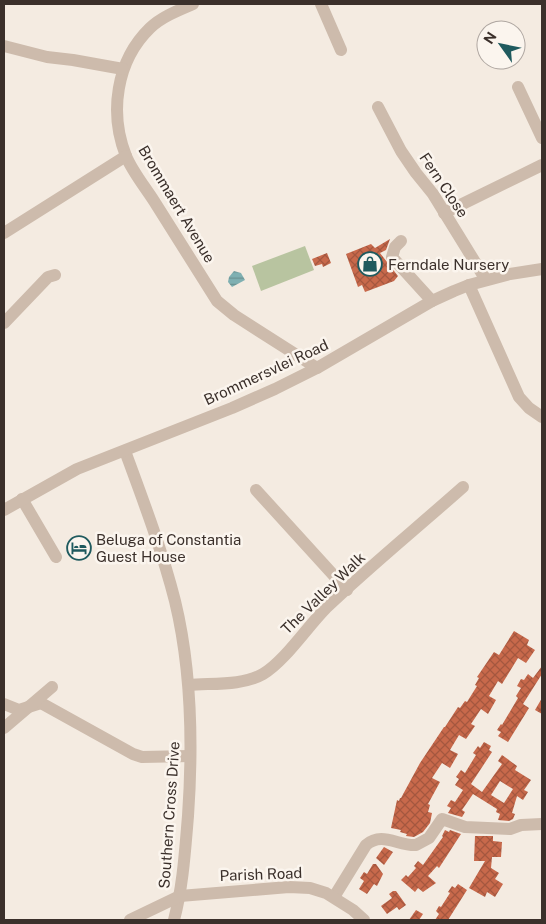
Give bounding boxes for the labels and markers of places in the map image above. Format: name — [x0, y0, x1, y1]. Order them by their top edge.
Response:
shop icon: Ferndale Nursery — [357, 251, 383, 277]
place label: Ferndale Nursery — [388, 256, 509, 273]
place label: Beluga of Constantia Guest House — [96, 531, 241, 565]
hotel icon: Beluga of Constantia Guest House — [66, 535, 92, 561]

